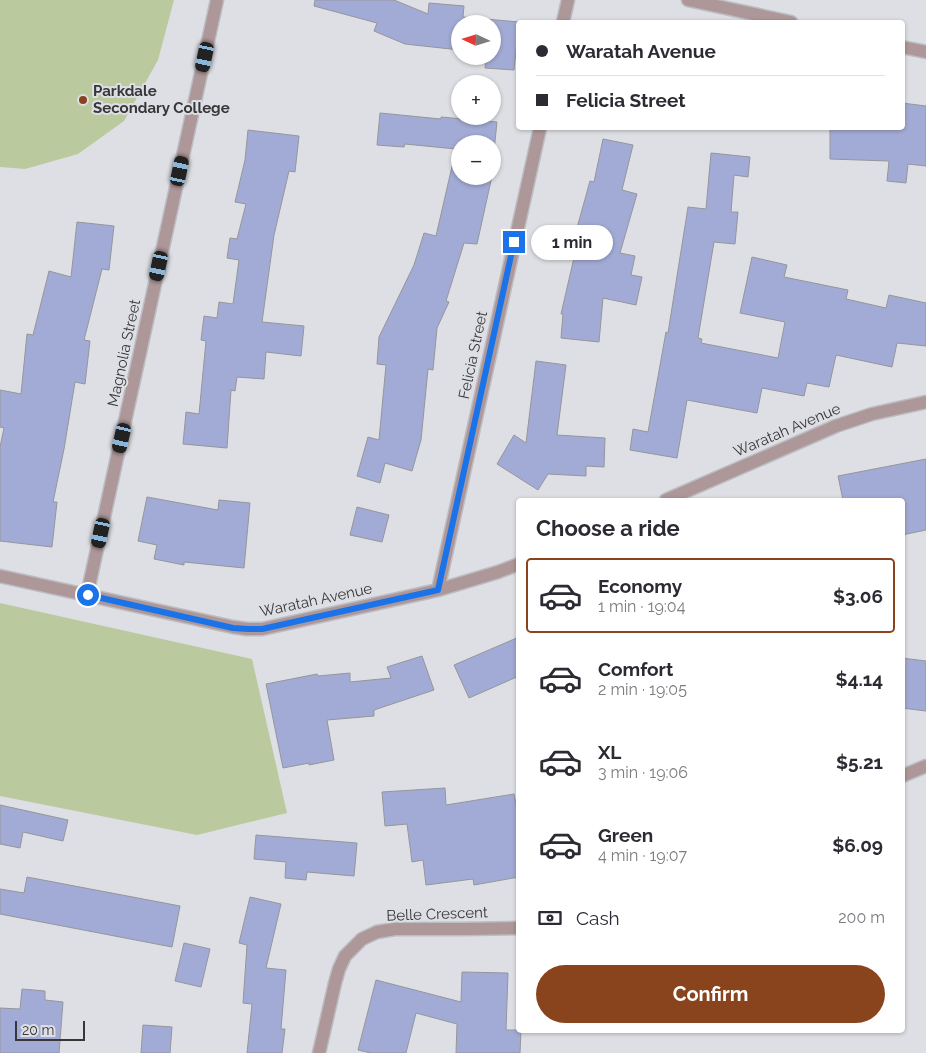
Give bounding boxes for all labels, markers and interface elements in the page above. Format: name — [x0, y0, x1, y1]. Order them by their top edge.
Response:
north arrow — [451, 15, 501, 65]
map controls — [451, 15, 501, 185]
text: Waratah Avenue — [566, 40, 716, 62]
car — [194, 41, 215, 73]
button: + — [451, 75, 501, 125]
place label: Parkdale Secondary College — [93, 82, 230, 117]
text: Felicia Street — [566, 89, 686, 111]
marker: Parkdale Secondary College — [77, 94, 89, 106]
button: − — [451, 135, 501, 185]
car — [169, 155, 190, 187]
callout: 1 min — [532, 224, 614, 260]
route end — [503, 231, 525, 253]
text: 1 min — [552, 233, 592, 252]
car — [148, 250, 169, 282]
street label: Magnolia Street — [104, 298, 144, 408]
street label: Felicia Street — [455, 309, 491, 401]
street label: Waratah Avenue — [731, 399, 843, 461]
car — [111, 422, 132, 454]
text: Choose a ride — [536, 515, 680, 541]
car — [90, 517, 111, 549]
icon: car — [538, 573, 583, 618]
text: Economy — [598, 575, 682, 597]
street label: Waratah Avenue — [258, 579, 374, 621]
route start — [77, 584, 99, 606]
text: $3.06 — [833, 585, 883, 607]
text: 1 min · 19:04 — [598, 597, 685, 616]
icon: car — [538, 656, 583, 701]
text: Comfort — [598, 658, 673, 680]
text: $4.14 — [836, 668, 883, 690]
text: 2 min · 19:05 — [598, 680, 687, 699]
icon: car — [538, 739, 583, 784]
text: XL — [598, 741, 621, 763]
text: $5.21 — [836, 751, 883, 773]
text: 3 min · 19:06 — [598, 763, 688, 782]
icon: car — [538, 822, 583, 867]
text: Green — [598, 824, 653, 846]
text: $6.09 — [832, 834, 883, 856]
text: 4 min · 19:07 — [598, 846, 687, 865]
street label: Belle Crescent — [386, 903, 488, 925]
icon: cash — [536, 904, 564, 932]
text: Cash — [576, 907, 620, 929]
text: 200 m — [838, 908, 885, 927]
button: Confirm — [536, 965, 885, 1023]
scale bar — [15, 1018, 85, 1041]
text: 20 m — [22, 1022, 54, 1038]

